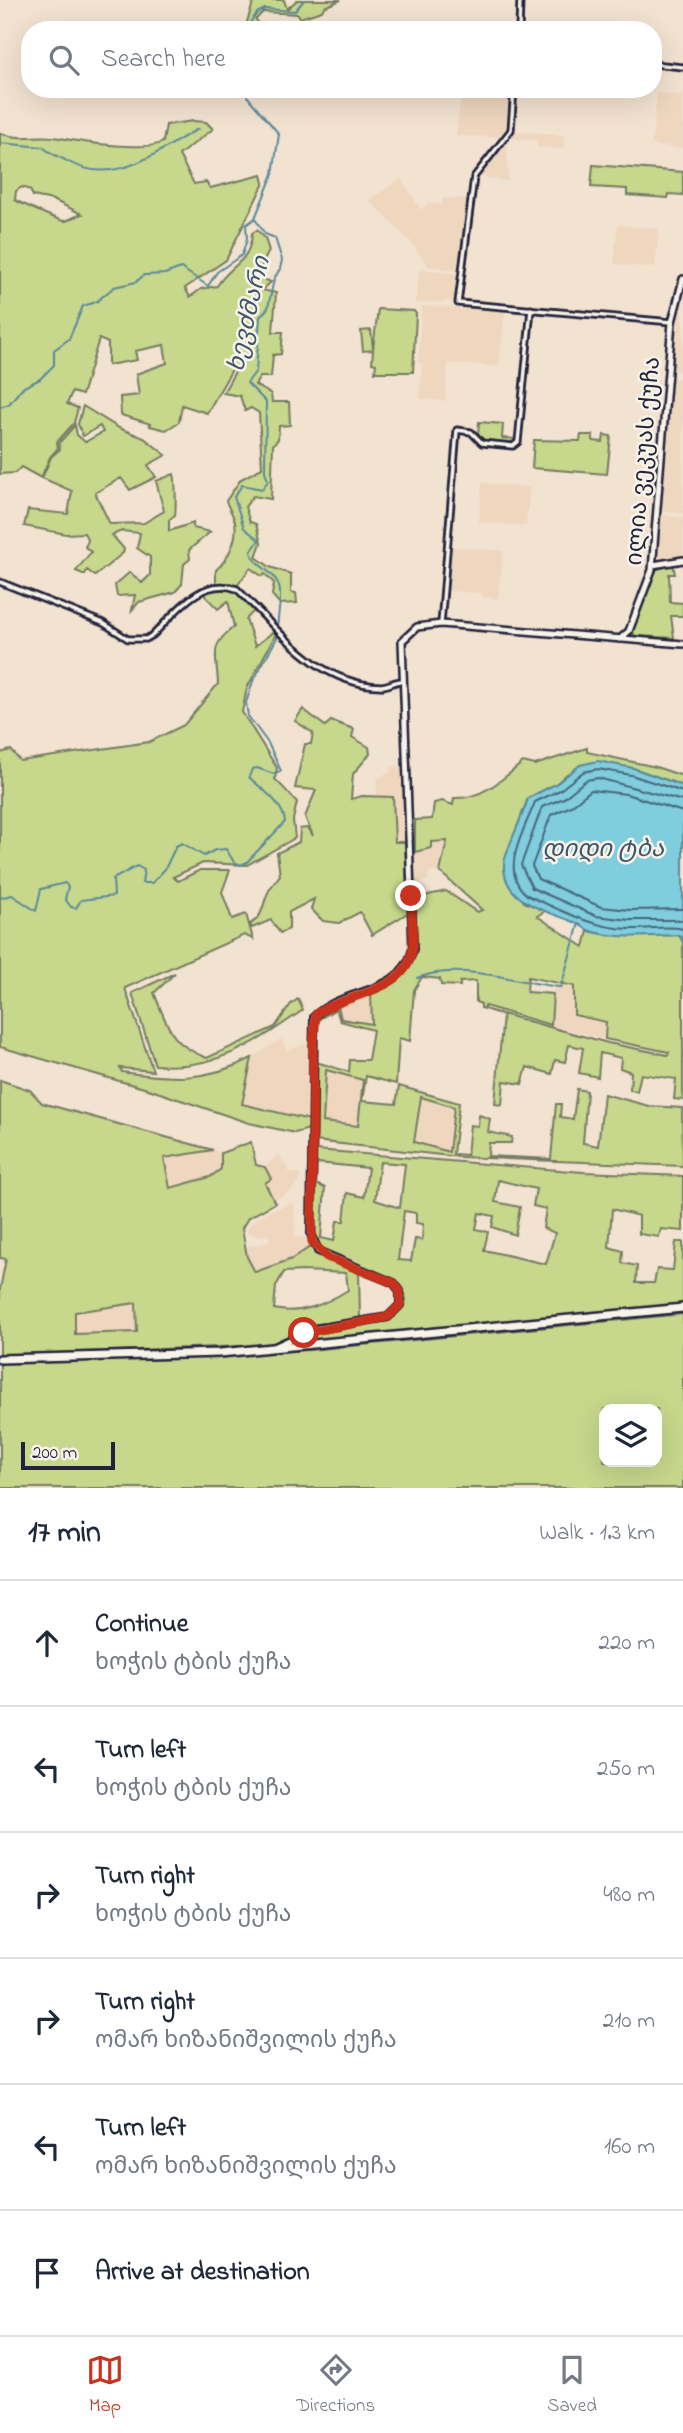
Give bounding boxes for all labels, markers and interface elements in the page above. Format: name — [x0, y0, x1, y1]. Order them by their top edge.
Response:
search box — [21, 21, 662, 98]
icon: search — [45, 41, 83, 79]
text: Search here — [101, 41, 226, 79]
water label: ხევძმარი — [220, 252, 281, 376]
street label: ილია ვეკუას ქუჩა — [619, 355, 670, 567]
water label: დიდი ტბა — [542, 833, 665, 868]
route end — [395, 880, 426, 911]
route start — [288, 1317, 319, 1348]
map controls — [599, 1404, 662, 1467]
button: layers — [599, 1404, 662, 1467]
scale bar — [21, 1439, 116, 1471]
text: 200 m — [32, 1440, 77, 1467]
text: 17 min — [28, 1512, 101, 1556]
text: Walk · 1.3 km — [539, 1517, 655, 1550]
text: Continue — [95, 1606, 188, 1644]
icon: ahead — [28, 1624, 66, 1662]
text: 220 m — [599, 1627, 655, 1660]
text: ხოჭის ტბის ქუჩა — [95, 1647, 292, 1680]
text: Turn left — [95, 1732, 186, 1770]
icon: left — [28, 1750, 66, 1788]
text: 250 m — [597, 1753, 655, 1786]
text: ხოჭის ტბის ქუჩა — [95, 1773, 292, 1806]
text: Turn right — [95, 1858, 195, 1896]
icon: right — [28, 1876, 66, 1914]
text: 480 m — [603, 1879, 655, 1912]
text: ხოჭის ტბის ქუჩა — [95, 1899, 292, 1932]
text: Turn right — [95, 1984, 195, 2022]
icon: right — [28, 2002, 66, 2040]
text: 210 m — [603, 2005, 655, 2038]
text: ომარ ხიზანიშვილის ქუჩა — [95, 2025, 397, 2058]
text: Turn left — [95, 2110, 186, 2148]
icon: left — [28, 2128, 66, 2166]
text: 160 m — [604, 2131, 655, 2164]
text: ომარ ხიზანიშვილის ქუჩა — [95, 2151, 397, 2184]
icon: arrive — [28, 2254, 66, 2292]
text: Arrive at destination — [95, 2254, 310, 2292]
tab: Map — [86, 2351, 124, 2420]
tab: Directions — [296, 2351, 375, 2420]
tab: Saved — [547, 2351, 597, 2420]

